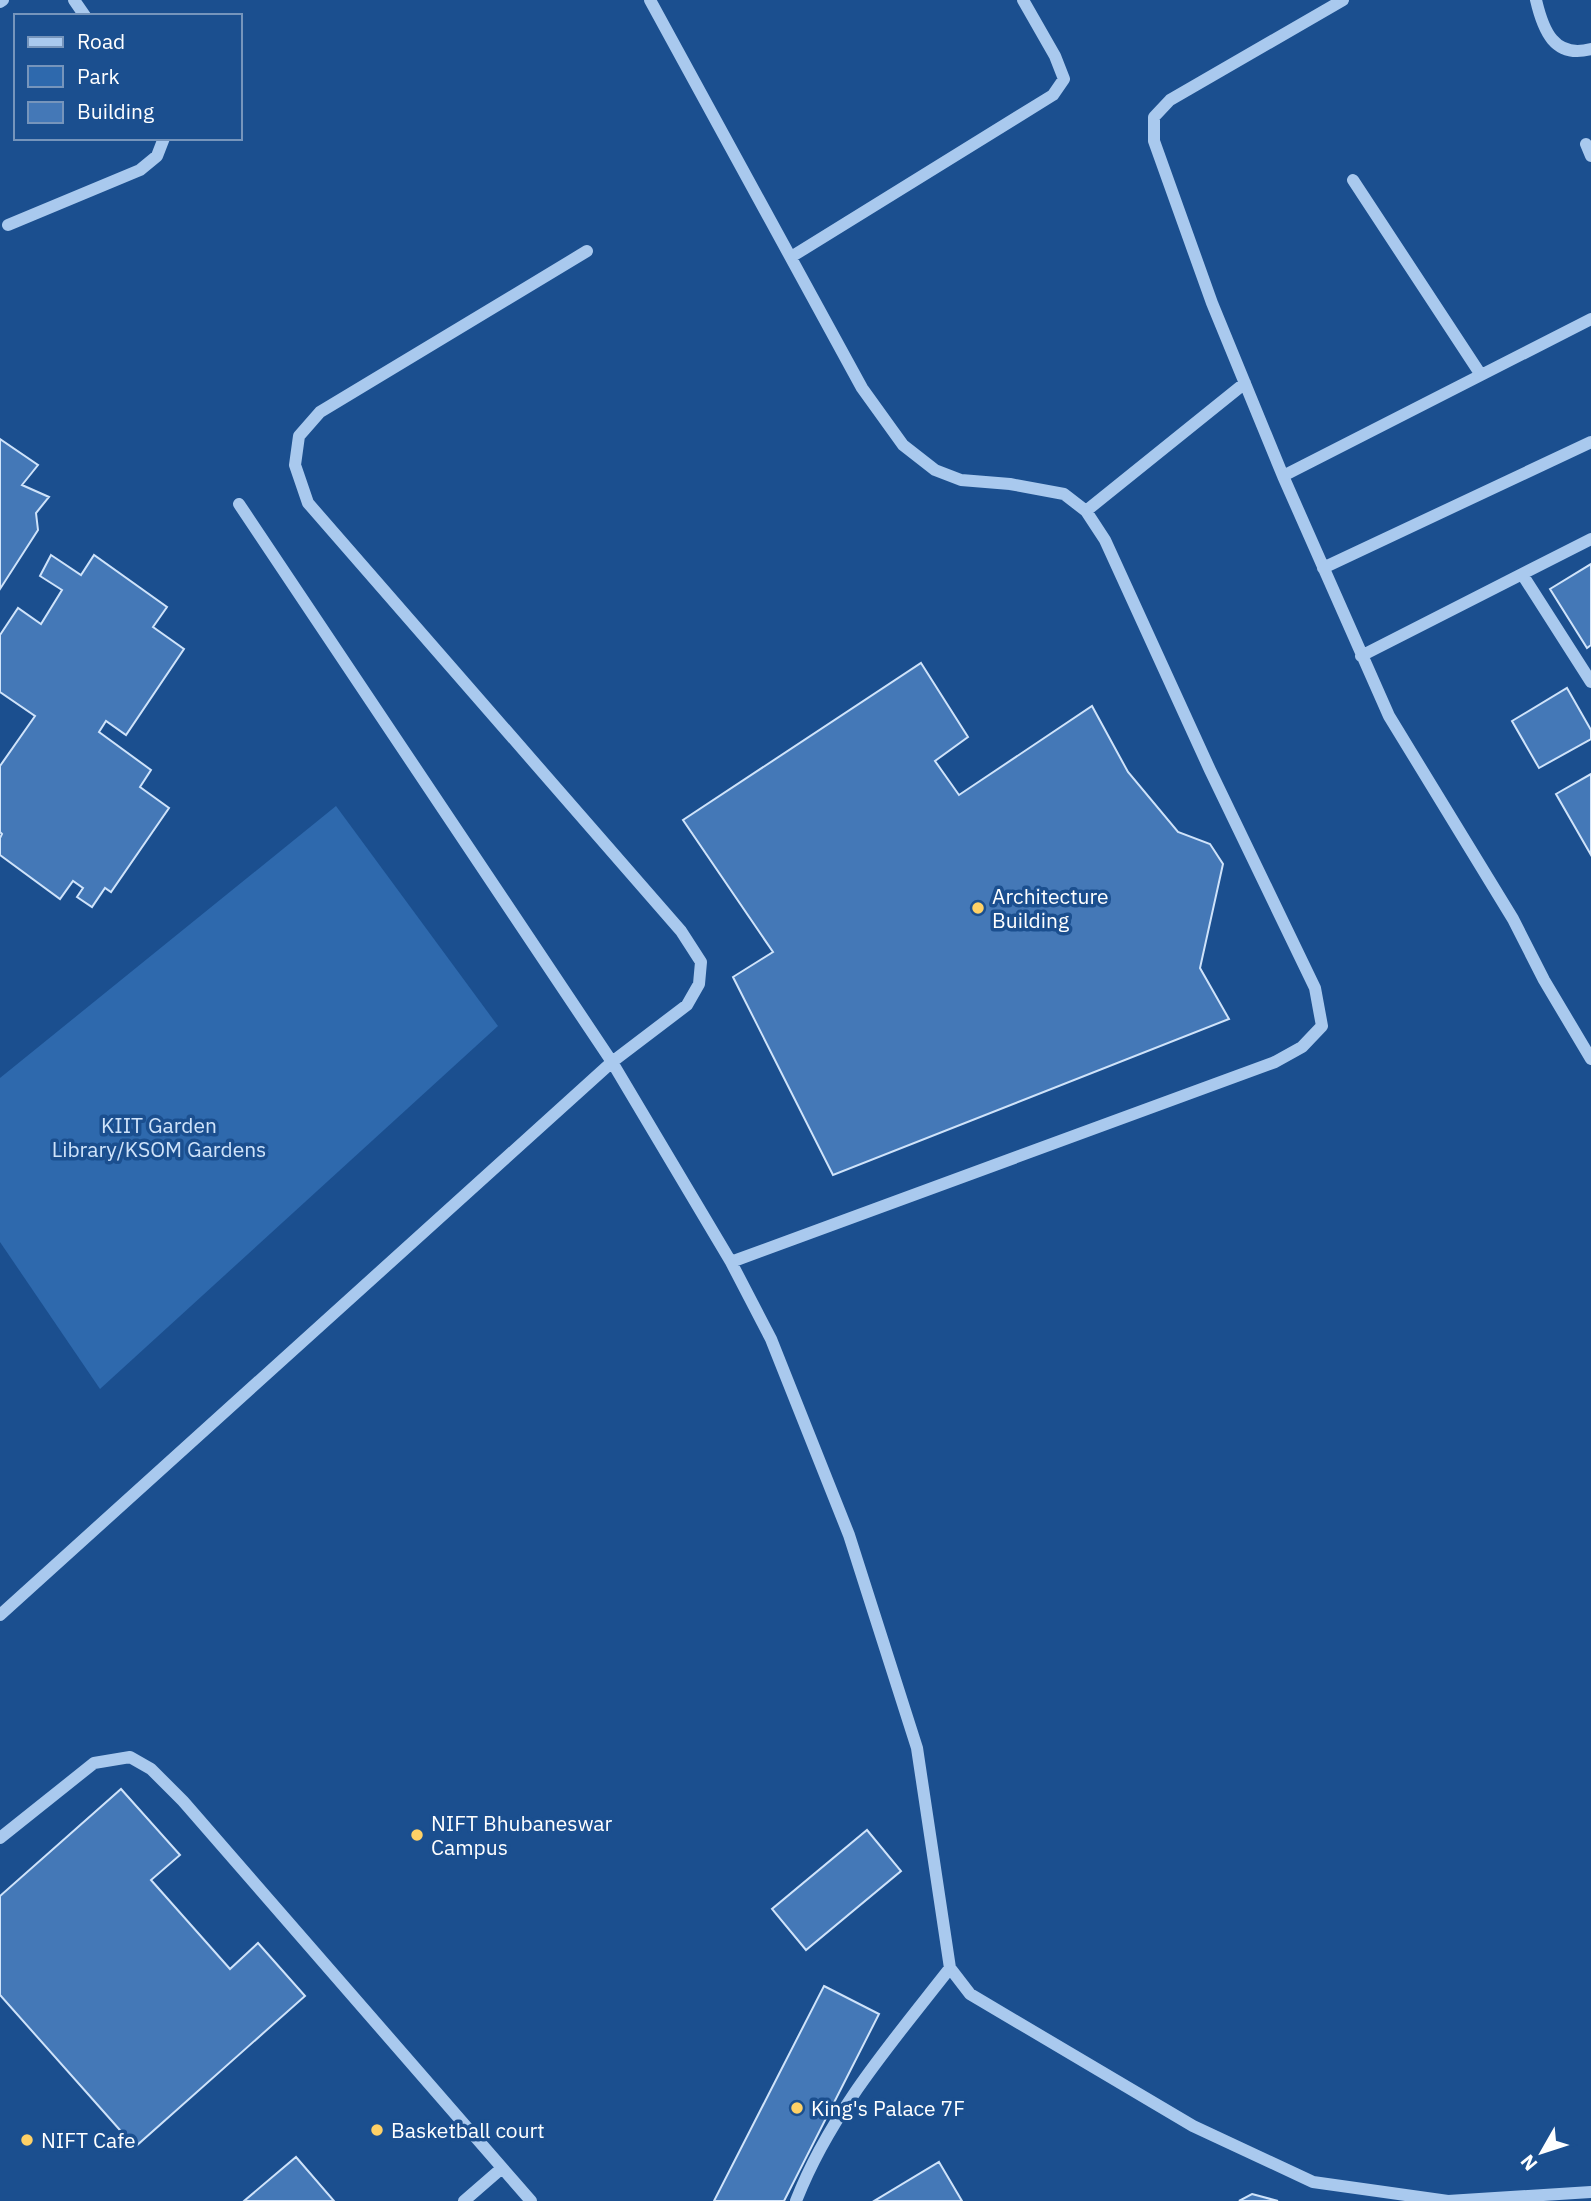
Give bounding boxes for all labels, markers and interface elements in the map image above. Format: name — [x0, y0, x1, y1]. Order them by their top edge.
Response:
legend — [14, 14, 242, 140]
text: Road — [77, 27, 125, 55]
text: Park — [77, 62, 120, 90]
text: Building — [77, 97, 154, 125]
place label: Architecture Building — [992, 882, 1109, 934]
marker: Architecture Building — [970, 900, 986, 916]
park label: KIIT Garden Library/KSOM Gardens — [52, 1111, 266, 1163]
place label: NIFT Bhubaneswar Campus — [431, 1809, 613, 1861]
marker: NIFT Bhubaneswar Campus — [409, 1827, 425, 1843]
place label: King's Palace 7F — [811, 2094, 965, 2122]
marker: King's Palace 7F — [789, 2100, 805, 2116]
place label: Basketball court — [391, 2116, 545, 2144]
north arrow — [1507, 2117, 1577, 2187]
marker: Basketball court — [369, 2122, 385, 2138]
place label: NIFT Cafe — [41, 2126, 135, 2154]
marker: NIFT Cafe — [19, 2132, 35, 2148]
text: N — [1515, 2150, 1542, 2176]

